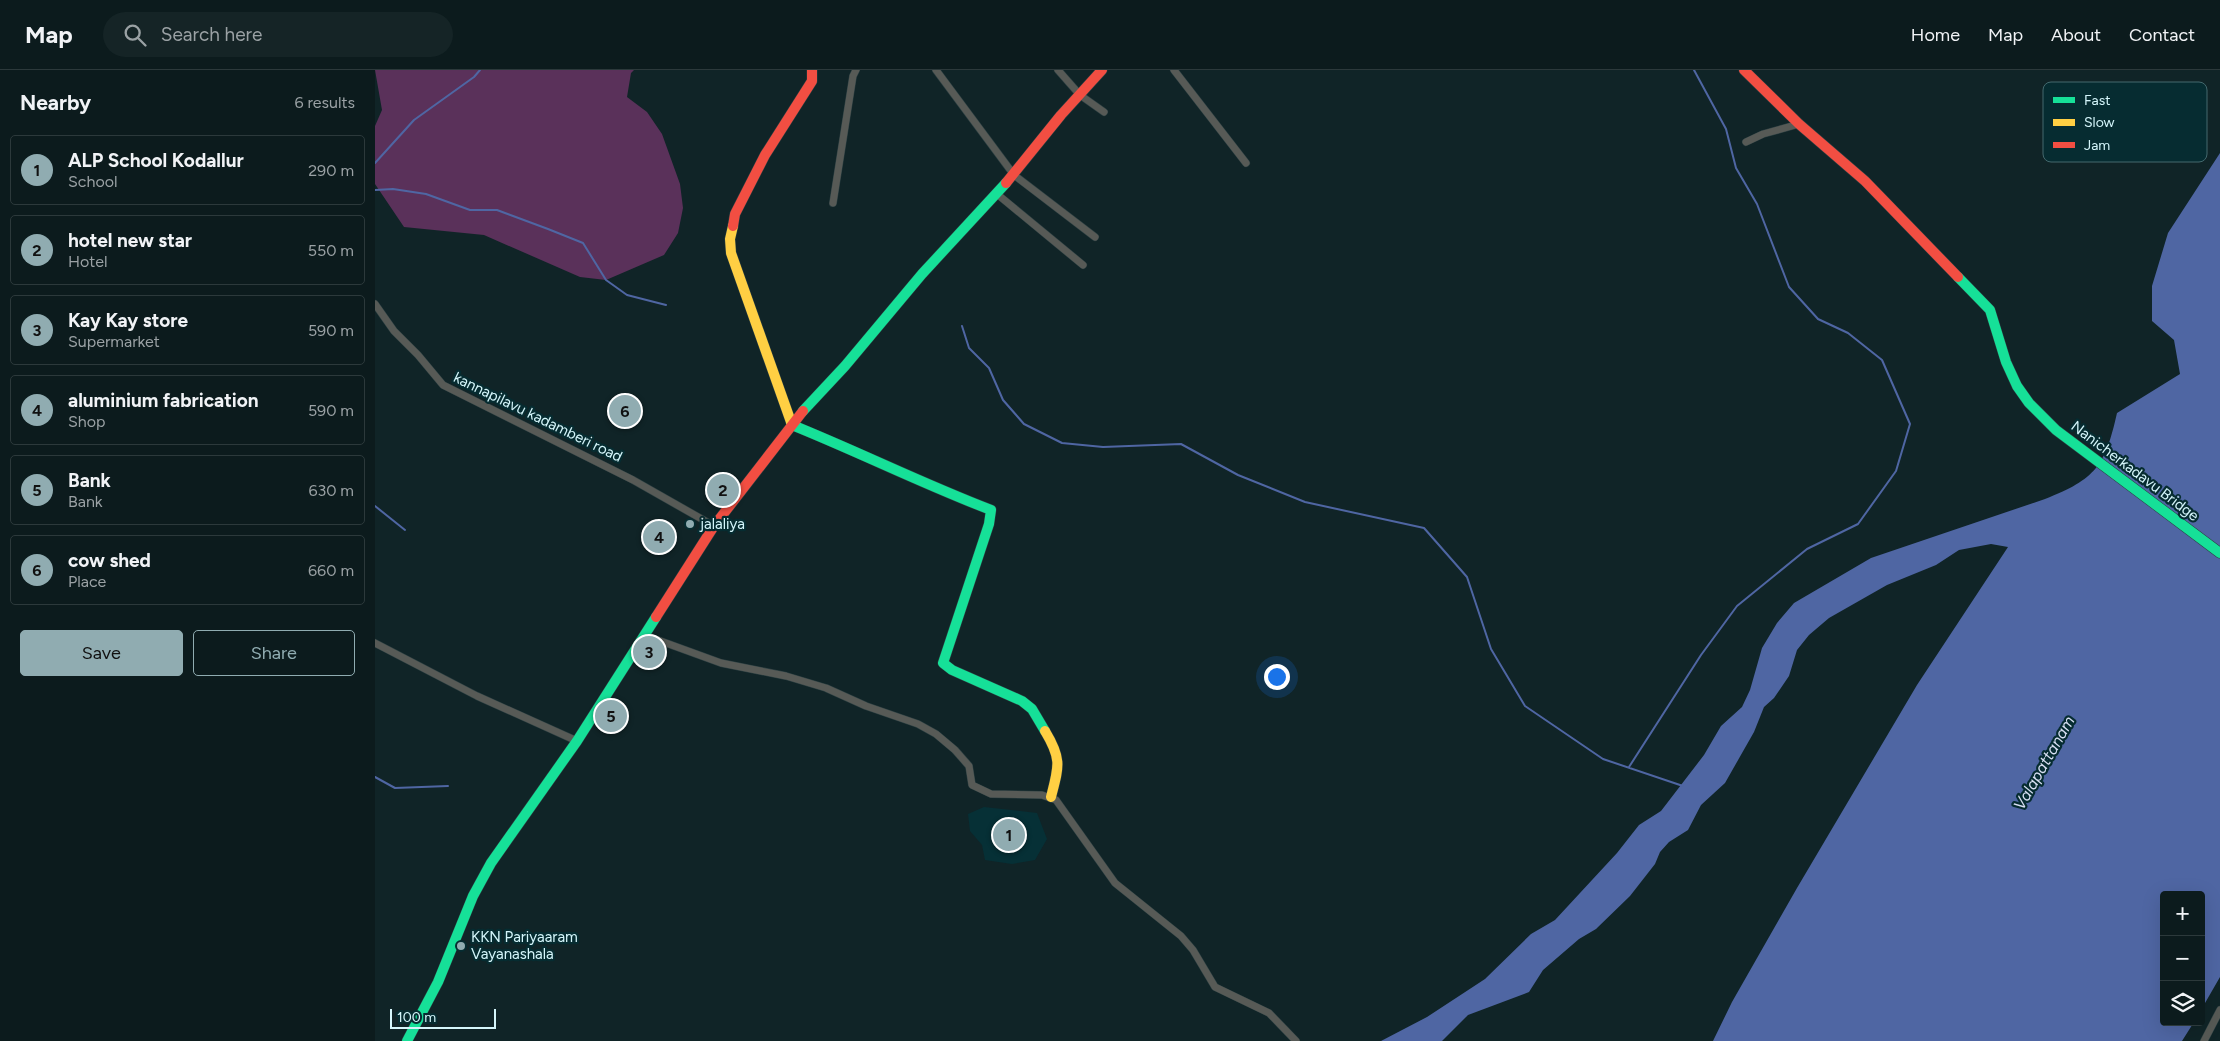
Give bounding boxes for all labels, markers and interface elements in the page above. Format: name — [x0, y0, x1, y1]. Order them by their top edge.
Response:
search box — [103, 12, 453, 57]
text: Map — [25, 20, 73, 49]
icon: search — [121, 21, 149, 49]
text: Search here — [161, 23, 262, 46]
text: Home — [1911, 24, 1960, 46]
text: Map — [1988, 24, 2023, 46]
text: About — [2051, 24, 2101, 46]
text: Contact — [2129, 24, 2195, 46]
legend — [2043, 82, 2207, 162]
text: Nearby — [20, 90, 91, 115]
text: Fast — [2084, 92, 2110, 109]
text: 6 results — [294, 93, 355, 112]
text: Slow — [2084, 114, 2115, 131]
text: Jam — [2084, 137, 2110, 154]
text: ALP School Kodallur — [68, 149, 244, 172]
text: 1 — [34, 161, 40, 180]
text: 290 m — [308, 161, 354, 180]
text: School — [68, 172, 118, 191]
text: hotel new star — [68, 229, 192, 252]
text: 2 — [32, 241, 42, 260]
text: 550 m — [308, 241, 354, 260]
text: Hotel — [68, 252, 108, 271]
text: Kay Kay store — [68, 309, 188, 332]
text: 3 — [33, 321, 41, 340]
text: 590 m — [308, 321, 354, 340]
text: Supermarket — [68, 332, 160, 351]
street label: kannapilavu kadamberi road — [451, 368, 625, 466]
text: aluminium fabrication — [68, 389, 259, 412]
pin: 6 — [609, 392, 641, 430]
text: 4 — [32, 401, 42, 420]
text: 590 m — [308, 401, 354, 420]
text: Shop — [68, 412, 106, 431]
street label: Nanicherkadavu Bridge — [2068, 417, 2202, 525]
text: Bank — [68, 469, 111, 492]
pin: 2 — [707, 471, 739, 509]
text: 5 — [32, 481, 42, 500]
text: 630 m — [308, 481, 354, 500]
text: Bank — [68, 492, 103, 511]
place label: jalaliya — [699, 515, 745, 533]
pin: 4 — [643, 518, 675, 556]
marker: jalaliya — [684, 518, 696, 530]
text: cow shed — [68, 549, 151, 572]
text: 6 — [32, 561, 42, 580]
text: 660 m — [308, 561, 354, 580]
text: Place — [68, 572, 106, 591]
button: Save — [20, 630, 183, 676]
button: Share — [193, 630, 355, 676]
pin: 3 — [633, 633, 665, 671]
your location — [1264, 664, 1290, 690]
pin: 5 — [595, 697, 627, 735]
water label: Valapattanam — [2009, 712, 2079, 813]
pin: 1 — [993, 816, 1025, 854]
map controls — [2160, 891, 2205, 1026]
button: + — [2160, 891, 2205, 936]
place label: KKN Pariyaaram Vayanashala — [471, 928, 578, 963]
button: − — [2160, 936, 2205, 981]
marker: KKN Pariyaaram Vayanashala — [455, 940, 467, 952]
button: layers — [2160, 981, 2205, 1026]
scale bar — [390, 1006, 496, 1029]
text: 100 m — [397, 1009, 436, 1026]

